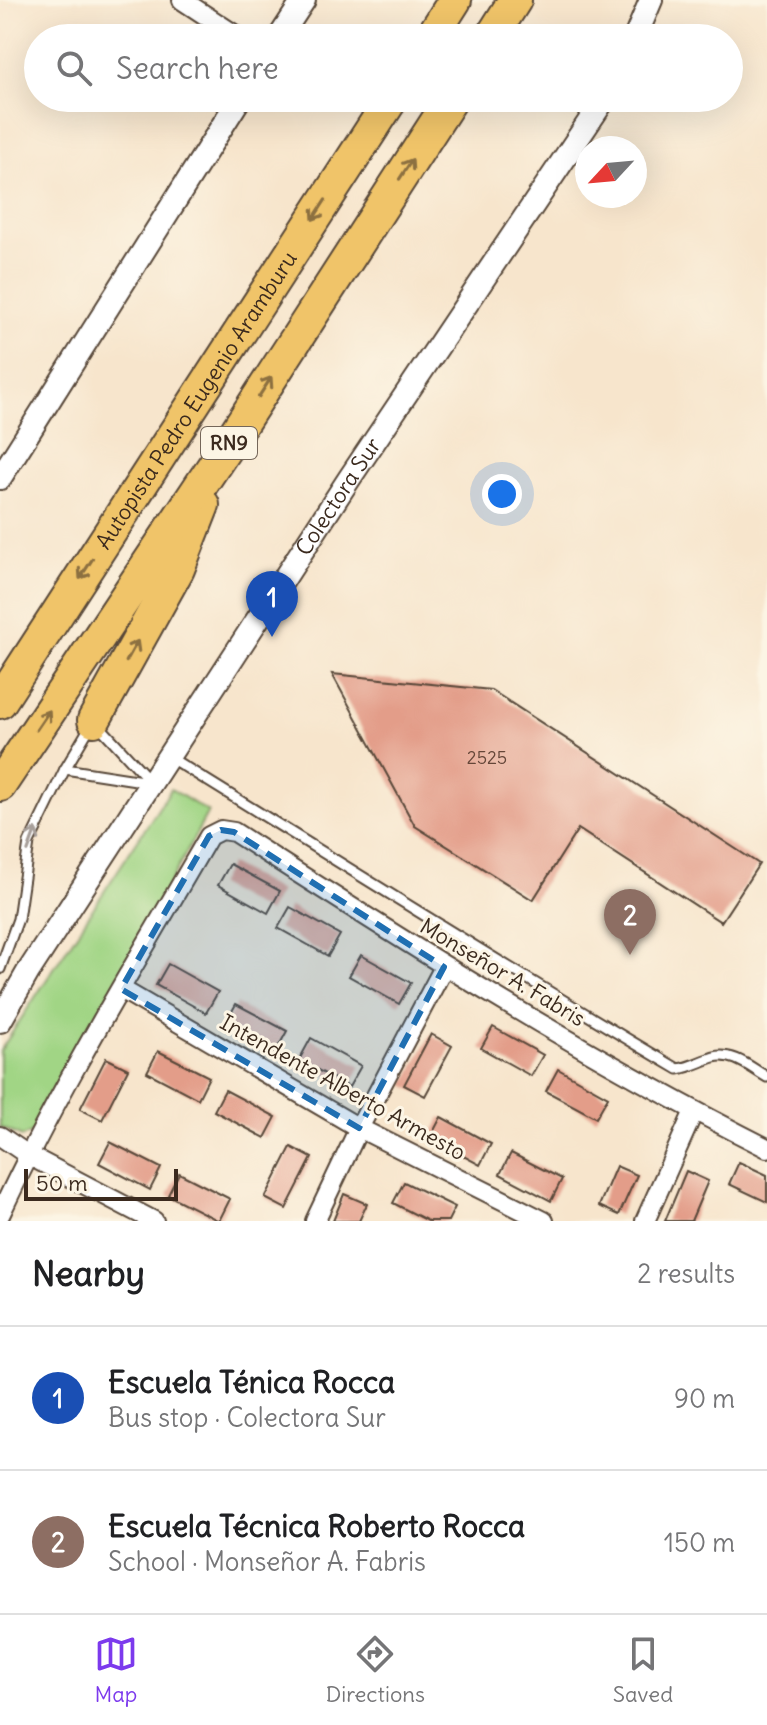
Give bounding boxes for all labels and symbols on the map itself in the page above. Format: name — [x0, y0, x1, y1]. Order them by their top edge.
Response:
north arrow — [575, 136, 647, 208]
one-way arrow — [399, 158, 415, 181]
one-way arrow — [310, 199, 327, 221]
street label: Autopista Pedro Eugenio Aramburu — [89, 246, 303, 554]
one-way arrow — [257, 377, 273, 399]
road number: RN9 — [201, 427, 257, 459]
street label: Colectora Sur — [289, 432, 387, 561]
your location — [482, 474, 522, 514]
one-way arrow — [77, 558, 94, 580]
pin: 1 — [246, 571, 298, 637]
one-way arrow — [125, 640, 140, 664]
one-way arrow — [35, 710, 52, 732]
house number: 2525 — [467, 746, 507, 769]
one-way arrow — [26, 828, 41, 853]
pin: 2 — [604, 889, 656, 955]
street label: Monseñor A. Fabris — [415, 912, 591, 1032]
street label: Intendente Alberto Armesto — [215, 1008, 471, 1166]
scale bar — [24, 1165, 178, 1201]

